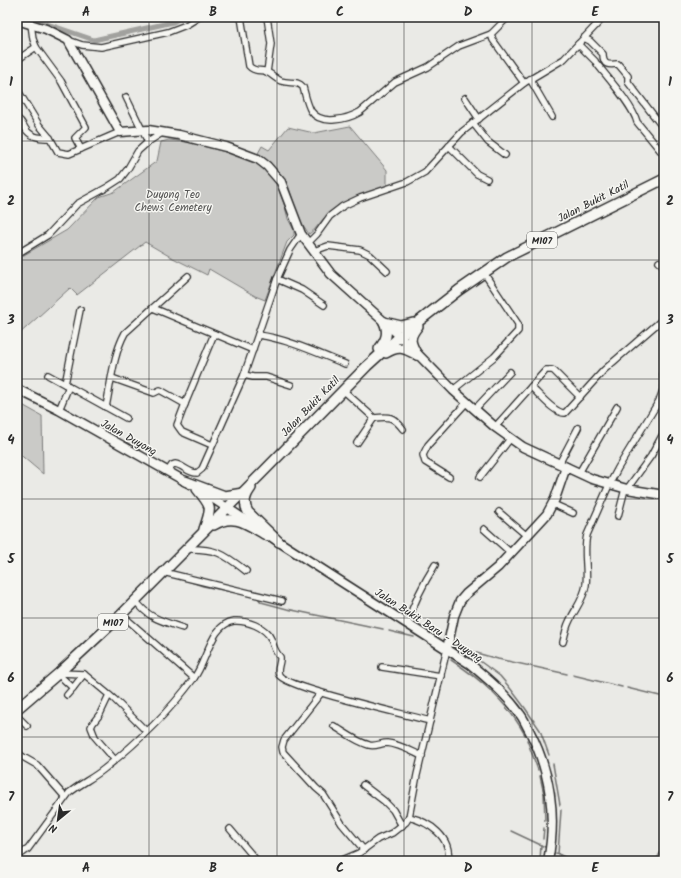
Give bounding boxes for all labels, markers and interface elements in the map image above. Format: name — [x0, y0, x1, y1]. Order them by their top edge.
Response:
text: A — [82, 2, 90, 23]
text: B — [209, 2, 217, 23]
text: C — [336, 2, 344, 23]
text: D — [464, 2, 473, 23]
text: E — [591, 2, 599, 23]
text: 1 — [9, 72, 13, 93]
text: 1 — [668, 72, 672, 93]
street label: Jalan Bukit Katil — [554, 176, 633, 228]
park label: Duyong Teo Chews Cemetery — [134, 186, 212, 217]
text: 2 — [7, 191, 15, 212]
text: 2 — [666, 191, 674, 212]
road number: M107 — [527, 232, 557, 248]
text: 3 — [6, 310, 15, 331]
text: 3 — [665, 310, 674, 331]
street label: Jalan Bukit Katil — [277, 372, 345, 441]
street label: Jalan Duyong — [97, 415, 160, 461]
text: 4 — [7, 430, 15, 451]
text: 4 — [666, 430, 674, 451]
text: 5 — [7, 549, 16, 570]
text: 5 — [666, 549, 675, 570]
street label: Jalan Bukit Baru - Duyong — [371, 584, 486, 668]
road number: M107 — [98, 614, 128, 630]
text: 6 — [7, 668, 15, 689]
text: 6 — [666, 668, 674, 689]
text: 7 — [8, 787, 15, 808]
text: 7 — [667, 787, 674, 808]
north arrow — [38, 800, 78, 840]
text: N — [46, 818, 61, 837]
text: A — [82, 858, 90, 878]
text: B — [209, 858, 217, 878]
text: C — [336, 858, 344, 878]
text: D — [464, 858, 473, 878]
text: E — [591, 858, 599, 878]

